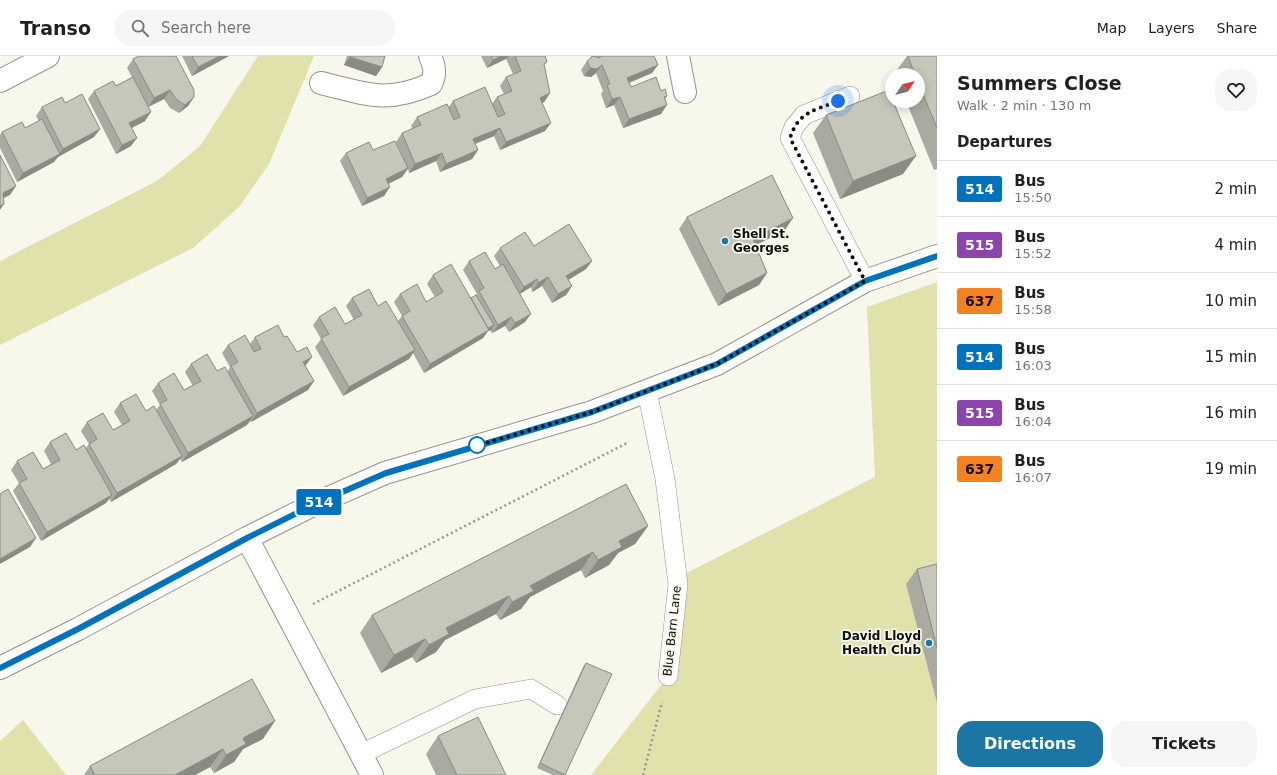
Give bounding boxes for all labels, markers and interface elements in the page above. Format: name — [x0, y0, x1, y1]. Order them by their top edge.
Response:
search box — [115, 10, 395, 46]
text: Transo — [20, 17, 91, 39]
icon: search — [129, 17, 151, 39]
text: Search here — [161, 19, 251, 37]
text: Map — [1097, 20, 1126, 36]
text: Layers — [1148, 20, 1195, 36]
text: Share — [1217, 20, 1257, 36]
north arrow — [885, 68, 925, 108]
map controls — [885, 68, 925, 108]
button: heart — [1215, 69, 1257, 111]
text: Summers Close — [957, 72, 1122, 94]
your location — [828, 91, 848, 111]
text: Walk · 2 min · 130 m — [957, 98, 1091, 113]
text: Departures — [957, 133, 1052, 151]
text: Bus — [1014, 172, 1045, 190]
text: 2 min — [1214, 180, 1257, 198]
text: 514 — [965, 181, 994, 197]
text: 15:50 — [1014, 190, 1052, 205]
place label: Shell St. Georges — [733, 227, 790, 255]
text: Bus — [1014, 228, 1045, 246]
marker: Shell St. Georges — [720, 236, 730, 246]
text: 4 min — [1214, 236, 1257, 254]
text: 515 — [965, 237, 994, 253]
text: 15:52 — [1014, 246, 1052, 261]
text: Bus — [1014, 284, 1045, 302]
text: 10 min — [1205, 292, 1257, 310]
text: 637 — [965, 293, 994, 309]
text: 15:58 — [1014, 302, 1052, 317]
text: Bus — [1014, 340, 1045, 358]
text: 15 min — [1205, 348, 1257, 366]
text: 514 — [965, 349, 994, 365]
text: 16:03 — [1014, 358, 1052, 373]
text: Bus — [1014, 396, 1045, 414]
text: 16 min — [1205, 404, 1257, 422]
text: 515 — [965, 405, 994, 421]
text: 16:04 — [1014, 414, 1052, 429]
unlabelled marker — [468, 436, 486, 454]
text: Bus — [1014, 452, 1045, 470]
text: 19 min — [1205, 460, 1257, 478]
text: 637 — [965, 461, 994, 477]
text: 16:07 — [1014, 470, 1052, 485]
line badge: 514 — [296, 489, 342, 515]
text: 514 — [304, 494, 334, 510]
street label: Blue Barn Lane — [660, 585, 684, 677]
place label: David Lloyd Health Club — [842, 629, 921, 657]
marker: David Lloyd Health Club — [924, 638, 934, 648]
button: Directions — [957, 721, 1103, 767]
button: Tickets — [1111, 721, 1257, 767]

